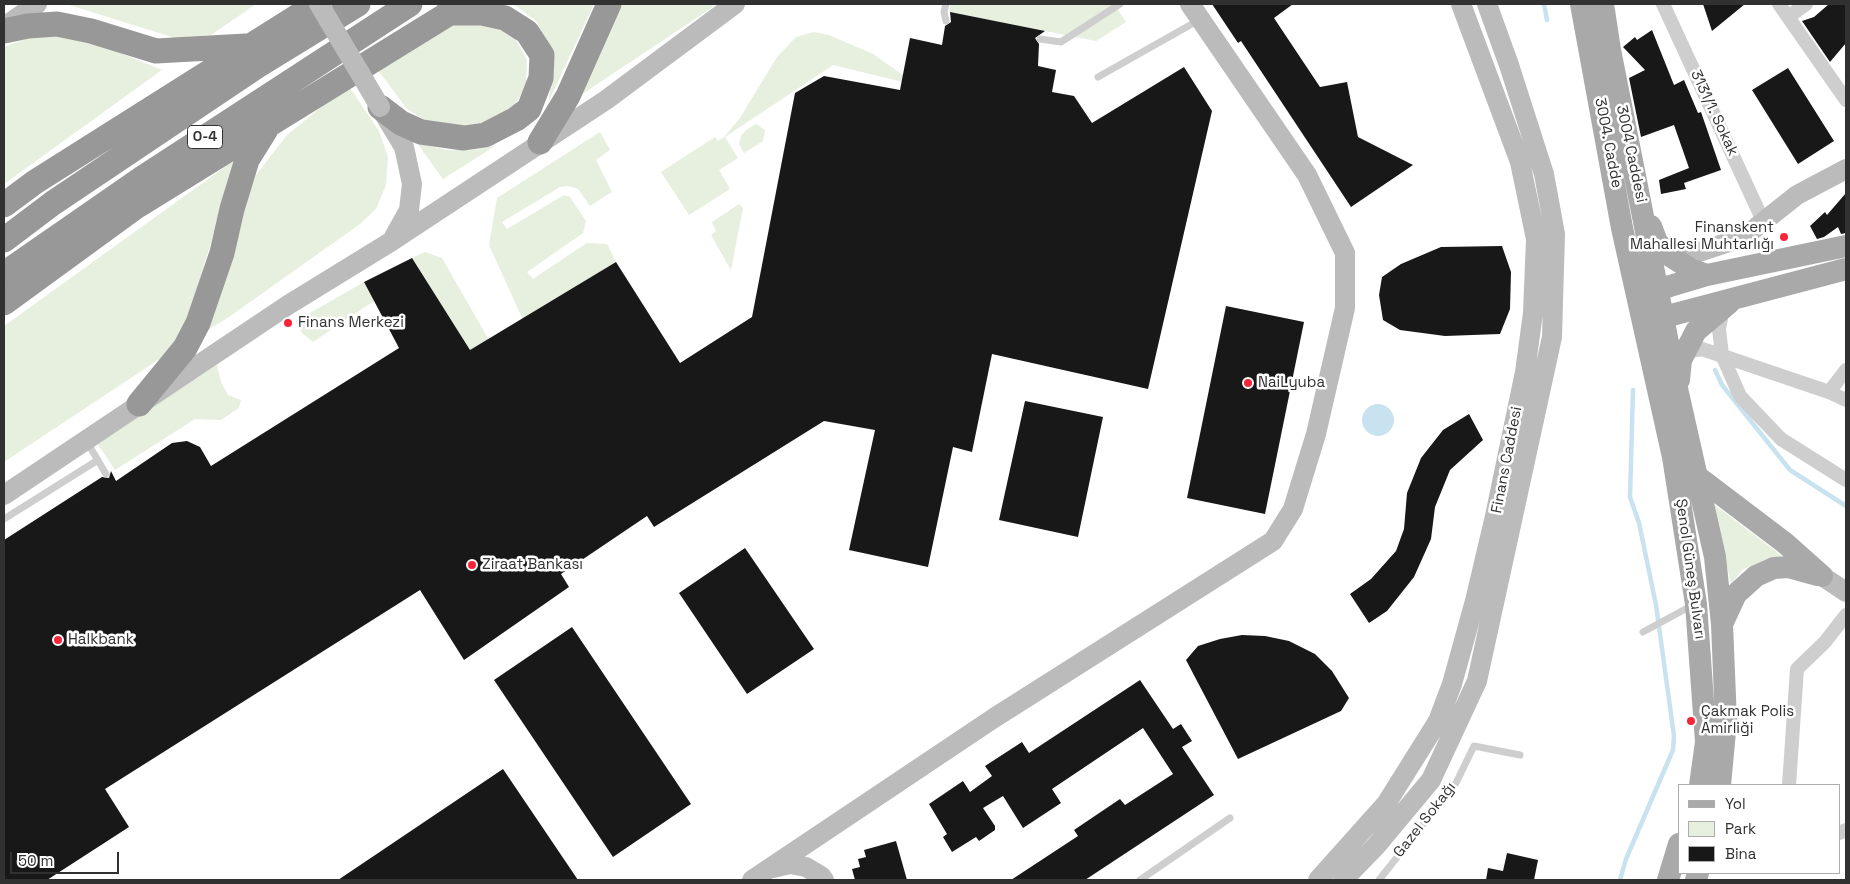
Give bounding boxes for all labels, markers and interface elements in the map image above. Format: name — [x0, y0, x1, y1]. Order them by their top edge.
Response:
street label: 3131/1. Sokak — [1686, 67, 1742, 159]
street label: 3004. Cadde — [1590, 96, 1626, 190]
street label: 3004 Caddesi — [1612, 104, 1650, 204]
road number: O-4 — [188, 125, 222, 148]
place label: Finanskent Mahallesi Muhtarlığı — [1630, 219, 1774, 254]
marker: Finanskent Mahallesi Muhtarlığı — [1778, 231, 1790, 243]
place label: Finans Merkezi — [298, 314, 404, 332]
marker: Finans Merkezi — [282, 317, 294, 329]
place label: NaiLyuba — [1258, 374, 1325, 392]
marker: NaiLyuba — [1242, 377, 1254, 389]
street label: Finans Caddesi — [1488, 405, 1526, 515]
street label: Şenol Güneş Bulvarı — [1671, 498, 1709, 640]
place label: Ziraat Bankası — [482, 556, 583, 574]
marker: Ziraat Bankası — [466, 559, 478, 571]
place label: Halkbank — [68, 631, 134, 649]
marker: Halkbank — [52, 634, 64, 646]
place label: Çakmak Polis Amirliği — [1701, 703, 1794, 738]
marker: Çakmak Polis Amirliği — [1685, 715, 1697, 727]
street label: Gazel Sokağı — [1390, 779, 1460, 861]
legend — [1678, 784, 1840, 874]
text: Yol — [1725, 794, 1746, 813]
text: Park — [1725, 819, 1756, 838]
scale bar — [12, 842, 121, 874]
text: Bina — [1725, 844, 1756, 863]
text: 50 m — [18, 851, 53, 870]

